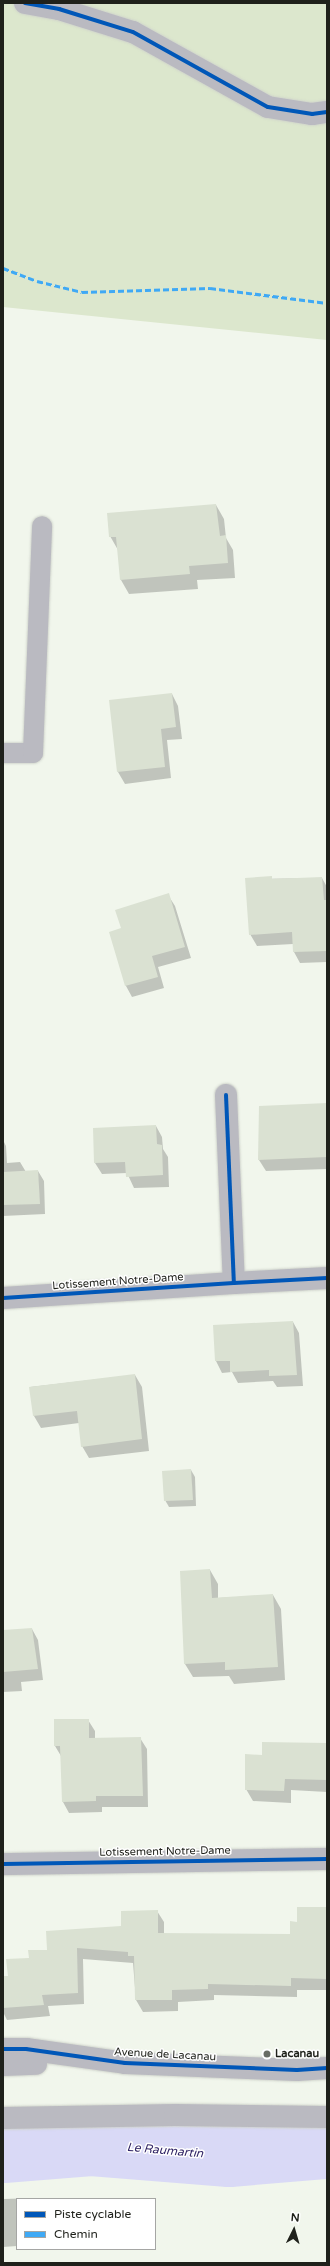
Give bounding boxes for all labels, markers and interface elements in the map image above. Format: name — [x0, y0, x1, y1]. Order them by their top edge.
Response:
street label: Lotissement Notre-Dame — [52, 1271, 184, 1293]
street label: Lotissement Notre-Dame — [99, 1844, 231, 1860]
street label: Avenue de Lacanau — [114, 2046, 216, 2064]
place label: Lacanau — [275, 2047, 319, 2061]
marker: Lacanau — [262, 2049, 272, 2059]
water label: Le Raumartin — [126, 2140, 204, 2162]
legend — [16, 2198, 156, 2250]
text: Piste cyclable — [54, 2207, 131, 2221]
north arrow — [274, 2210, 314, 2250]
text: N — [290, 2211, 300, 2224]
text: Chemin — [54, 2227, 98, 2241]

